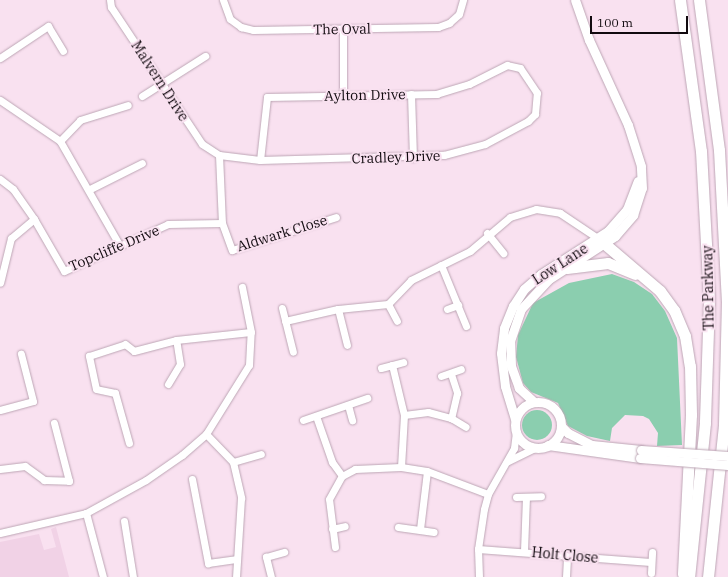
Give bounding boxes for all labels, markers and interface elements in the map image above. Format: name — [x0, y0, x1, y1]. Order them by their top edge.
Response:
scale bar — [592, 8, 690, 34]
text: 100 m — [597, 15, 633, 30]
street label: The Oval — [313, 20, 371, 38]
street label: Malvern Drive — [128, 38, 192, 124]
street label: Aylton Drive — [324, 86, 406, 104]
street label: Cradley Drive — [351, 147, 441, 167]
street label: Aldwark Close — [235, 211, 329, 255]
street label: Topcliffe Drive — [66, 221, 162, 275]
street label: Low Lane — [529, 240, 591, 288]
street label: The Parkway — [699, 245, 717, 331]
street label: Holt Close — [531, 544, 599, 566]

